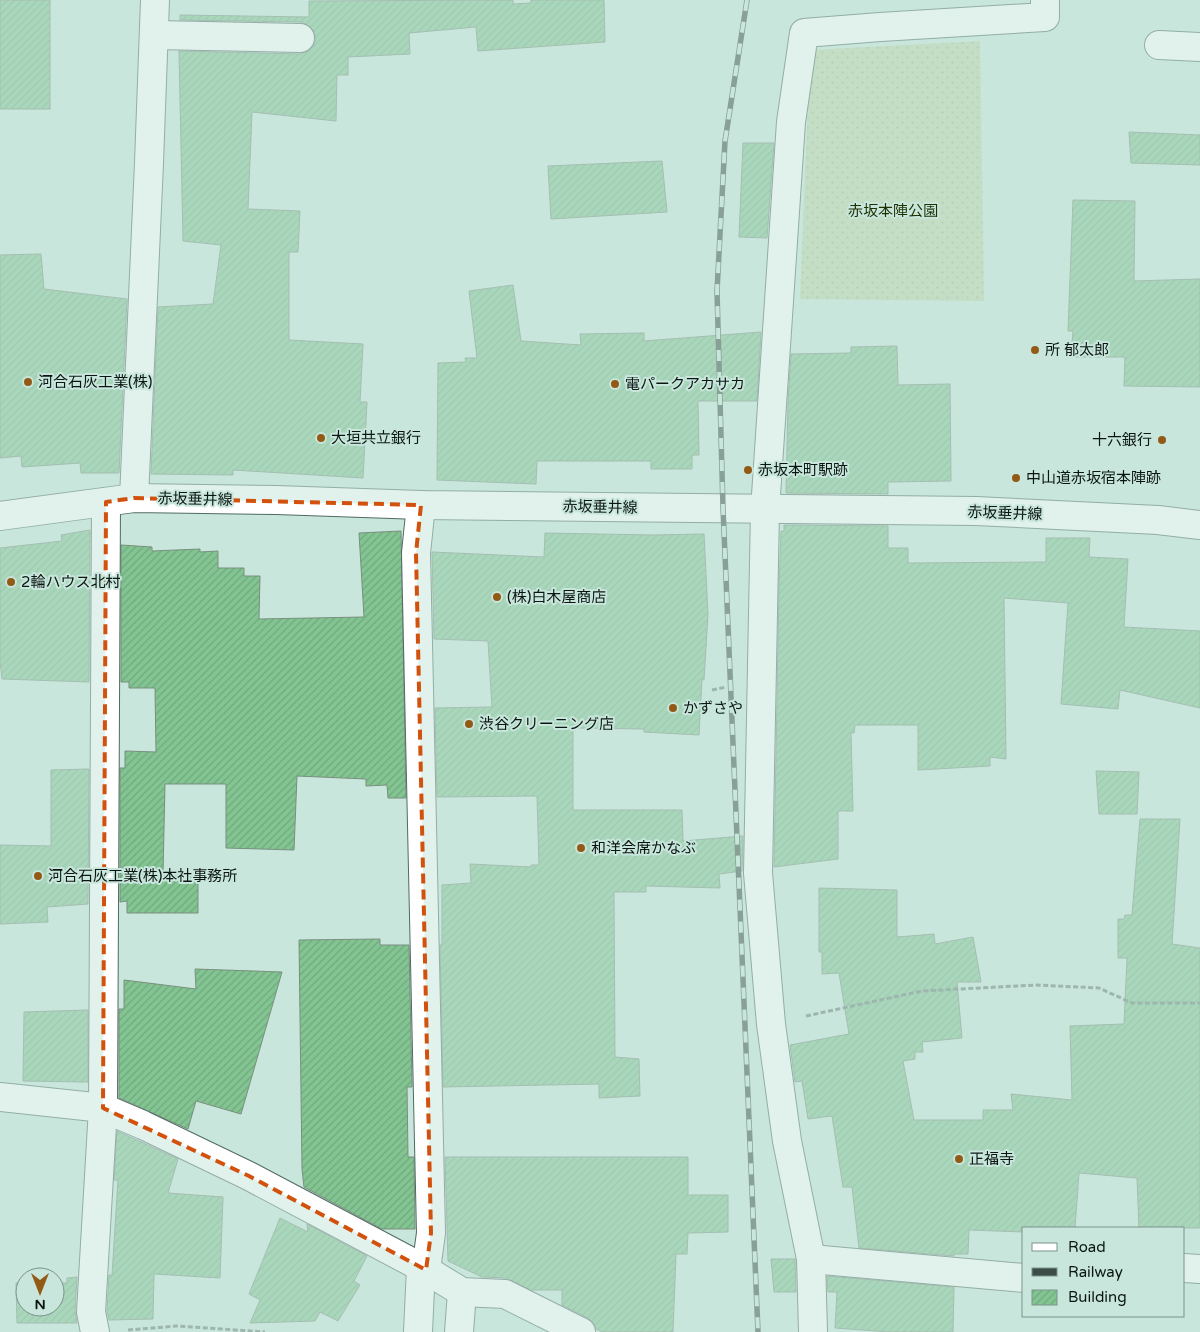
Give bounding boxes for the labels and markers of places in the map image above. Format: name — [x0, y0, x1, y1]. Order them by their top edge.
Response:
place label: 所 郁太郎 — [1045, 341, 1109, 359]
marker: 所 郁太郎 — [1029, 344, 1041, 356]
place label: 河合石灰工業(株) — [38, 373, 152, 391]
place label: 電パークアカサカ — [625, 375, 745, 393]
marker: 河合石灰工業(株) — [22, 376, 34, 388]
marker: 電パークアカサカ — [609, 378, 621, 390]
place label: 大垣共立銀行 — [331, 429, 421, 447]
place label: 十六銀行 — [1092, 431, 1152, 449]
marker: 大垣共立銀行 — [315, 432, 327, 444]
marker: 十六銀行 — [1156, 434, 1168, 446]
place label: 赤坂本町駅跡 — [758, 461, 848, 479]
marker: 赤坂本町駅跡 — [742, 464, 754, 476]
place label: 中山道赤坂宿本陣跡 — [1026, 469, 1161, 487]
marker: 中山道赤坂宿本陣跡 — [1010, 472, 1022, 484]
place label: 2輪ハウス北村 — [21, 573, 120, 591]
marker: 2輪ハウス北村 — [5, 576, 17, 588]
place label: (株)白木屋商店 — [507, 588, 606, 606]
marker: (株)白木屋商店 — [491, 591, 503, 603]
place label: かずさや — [683, 699, 743, 717]
marker: かずさや — [667, 702, 679, 714]
place label: 渋谷クリーニング店 — [479, 715, 614, 733]
marker: 渋谷クリーニング店 — [463, 718, 475, 730]
place label: 和洋会席かなぶ — [591, 839, 696, 857]
marker: 和洋会席かなぶ — [575, 842, 587, 854]
place label: 河合石灰工業(株)本社事務所 — [48, 867, 237, 885]
marker: 河合石灰工業(株)本社事務所 — [32, 870, 44, 882]
place label: 正福寺 — [969, 1150, 1014, 1168]
marker: 正福寺 — [953, 1153, 965, 1165]

